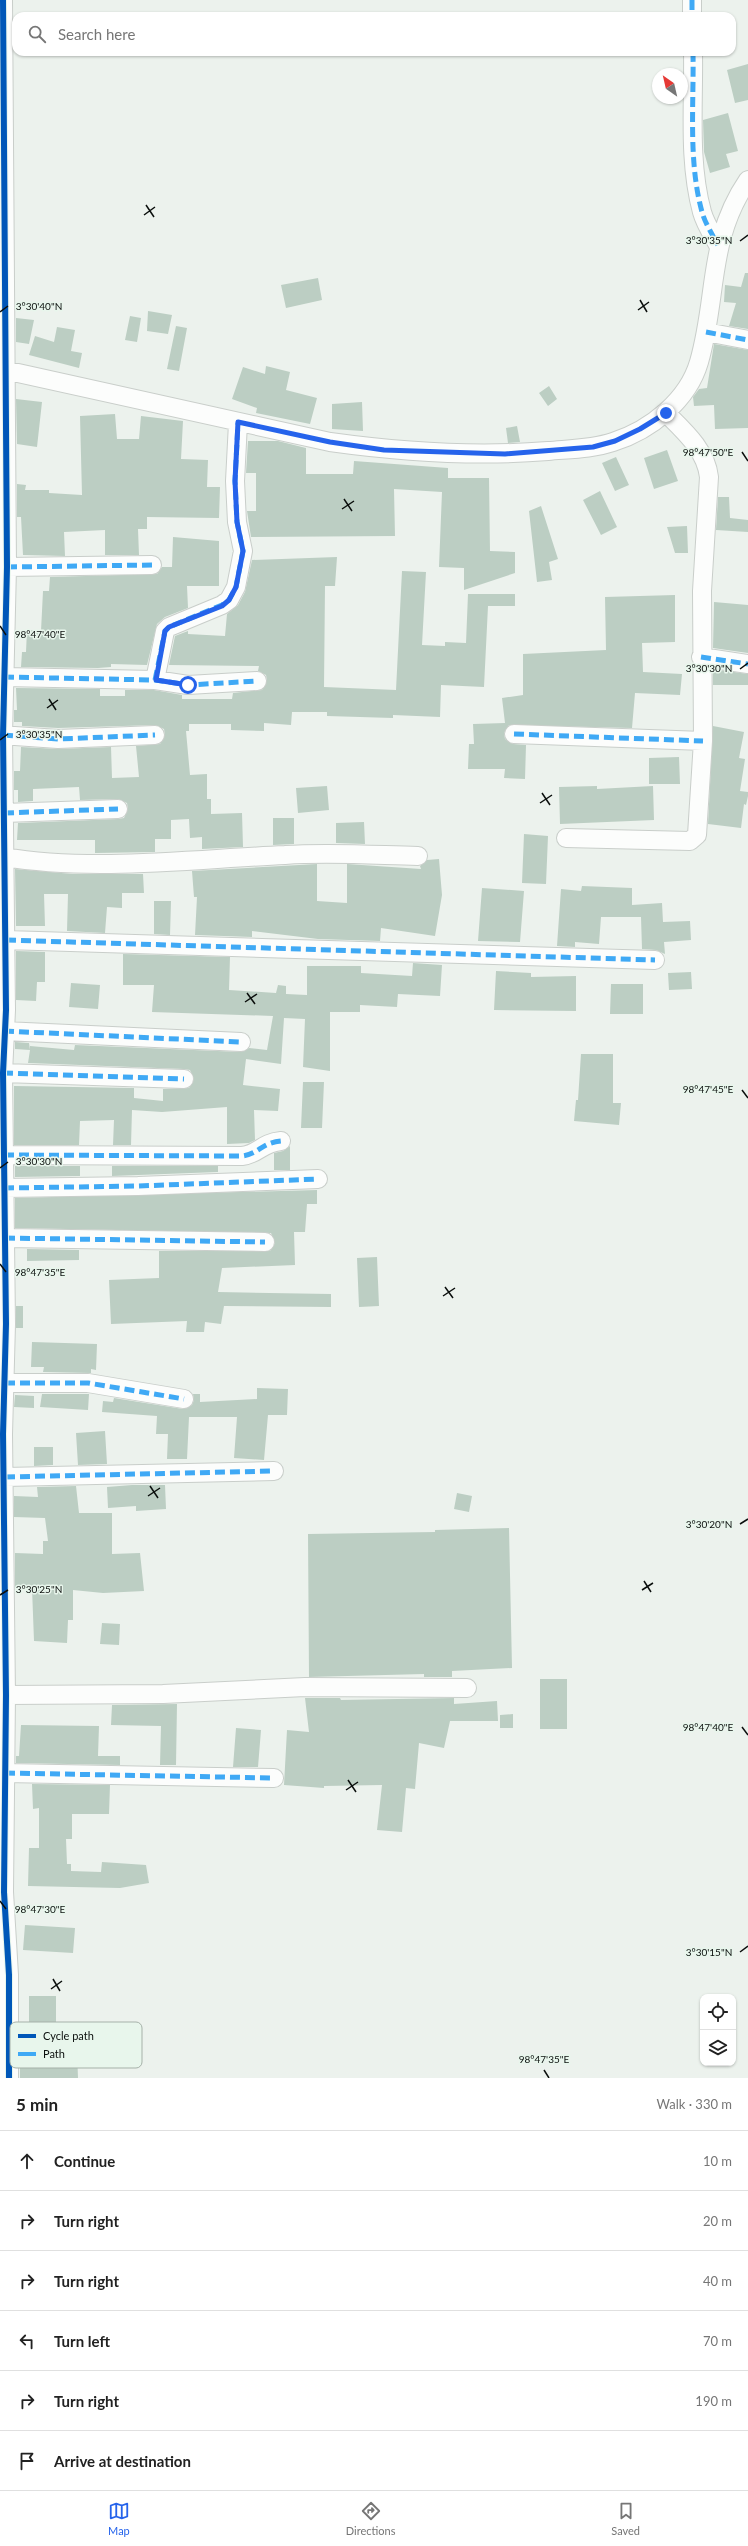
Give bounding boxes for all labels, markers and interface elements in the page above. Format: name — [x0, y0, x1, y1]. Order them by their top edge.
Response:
search box — [12, 12, 736, 56]
icon: search — [26, 23, 48, 45]
text: Search here — [58, 25, 135, 43]
north arrow — [652, 68, 688, 104]
text: 3°30'35"N — [686, 234, 732, 246]
text: 3°30'40"N — [16, 300, 62, 312]
route end — [657, 404, 675, 422]
text: 98°47'50"E — [683, 446, 733, 458]
text: 98°47'40"E — [15, 628, 65, 640]
text: 3°30'30"N — [686, 662, 732, 674]
route start — [179, 676, 197, 694]
text: 3°30'35"N — [16, 728, 62, 740]
text: 98°47'45"E — [683, 1083, 733, 1095]
text: 3°30'30"N — [16, 1155, 62, 1167]
text: 98°47'35"E — [15, 1266, 65, 1278]
text: 3°30'20"N — [686, 1518, 732, 1530]
text: 3°30'25"N — [16, 1583, 62, 1595]
text: 98°47'40"E — [683, 1721, 733, 1733]
text: 98°47'30"E — [15, 1903, 65, 1915]
text: 3°30'15"N — [686, 1946, 732, 1958]
map controls — [700, 1994, 736, 2066]
button: locate — [700, 1994, 736, 2030]
legend — [10, 2022, 142, 2068]
text: Cycle path — [43, 2029, 94, 2042]
button: layers — [700, 2030, 736, 2066]
text: Path — [43, 2047, 65, 2060]
text: 98°47'35"E — [519, 2053, 569, 2065]
text: 5 min — [16, 2094, 58, 2115]
text: Walk · 330 m — [656, 2096, 732, 2112]
icon: ahead — [16, 2150, 38, 2172]
text: Continue — [54, 2152, 115, 2170]
text: 10 m — [703, 2153, 732, 2169]
icon: right — [16, 2210, 38, 2232]
text: Turn right — [54, 2212, 119, 2230]
text: 20 m — [703, 2213, 732, 2229]
icon: right — [16, 2270, 38, 2292]
text: Turn right — [54, 2272, 119, 2290]
text: 40 m — [703, 2273, 732, 2289]
icon: left — [16, 2330, 38, 2352]
text: Turn left — [54, 2332, 110, 2350]
text: 70 m — [703, 2333, 732, 2349]
icon: right — [16, 2390, 38, 2412]
text: Turn right — [54, 2392, 119, 2410]
text: 190 m — [695, 2393, 732, 2409]
icon: arrive — [16, 2450, 38, 2472]
text: Arrive at destination — [54, 2452, 191, 2470]
tab: Map — [108, 2500, 130, 2537]
tab: Directions — [346, 2500, 395, 2537]
tab: Saved — [611, 2500, 640, 2537]

